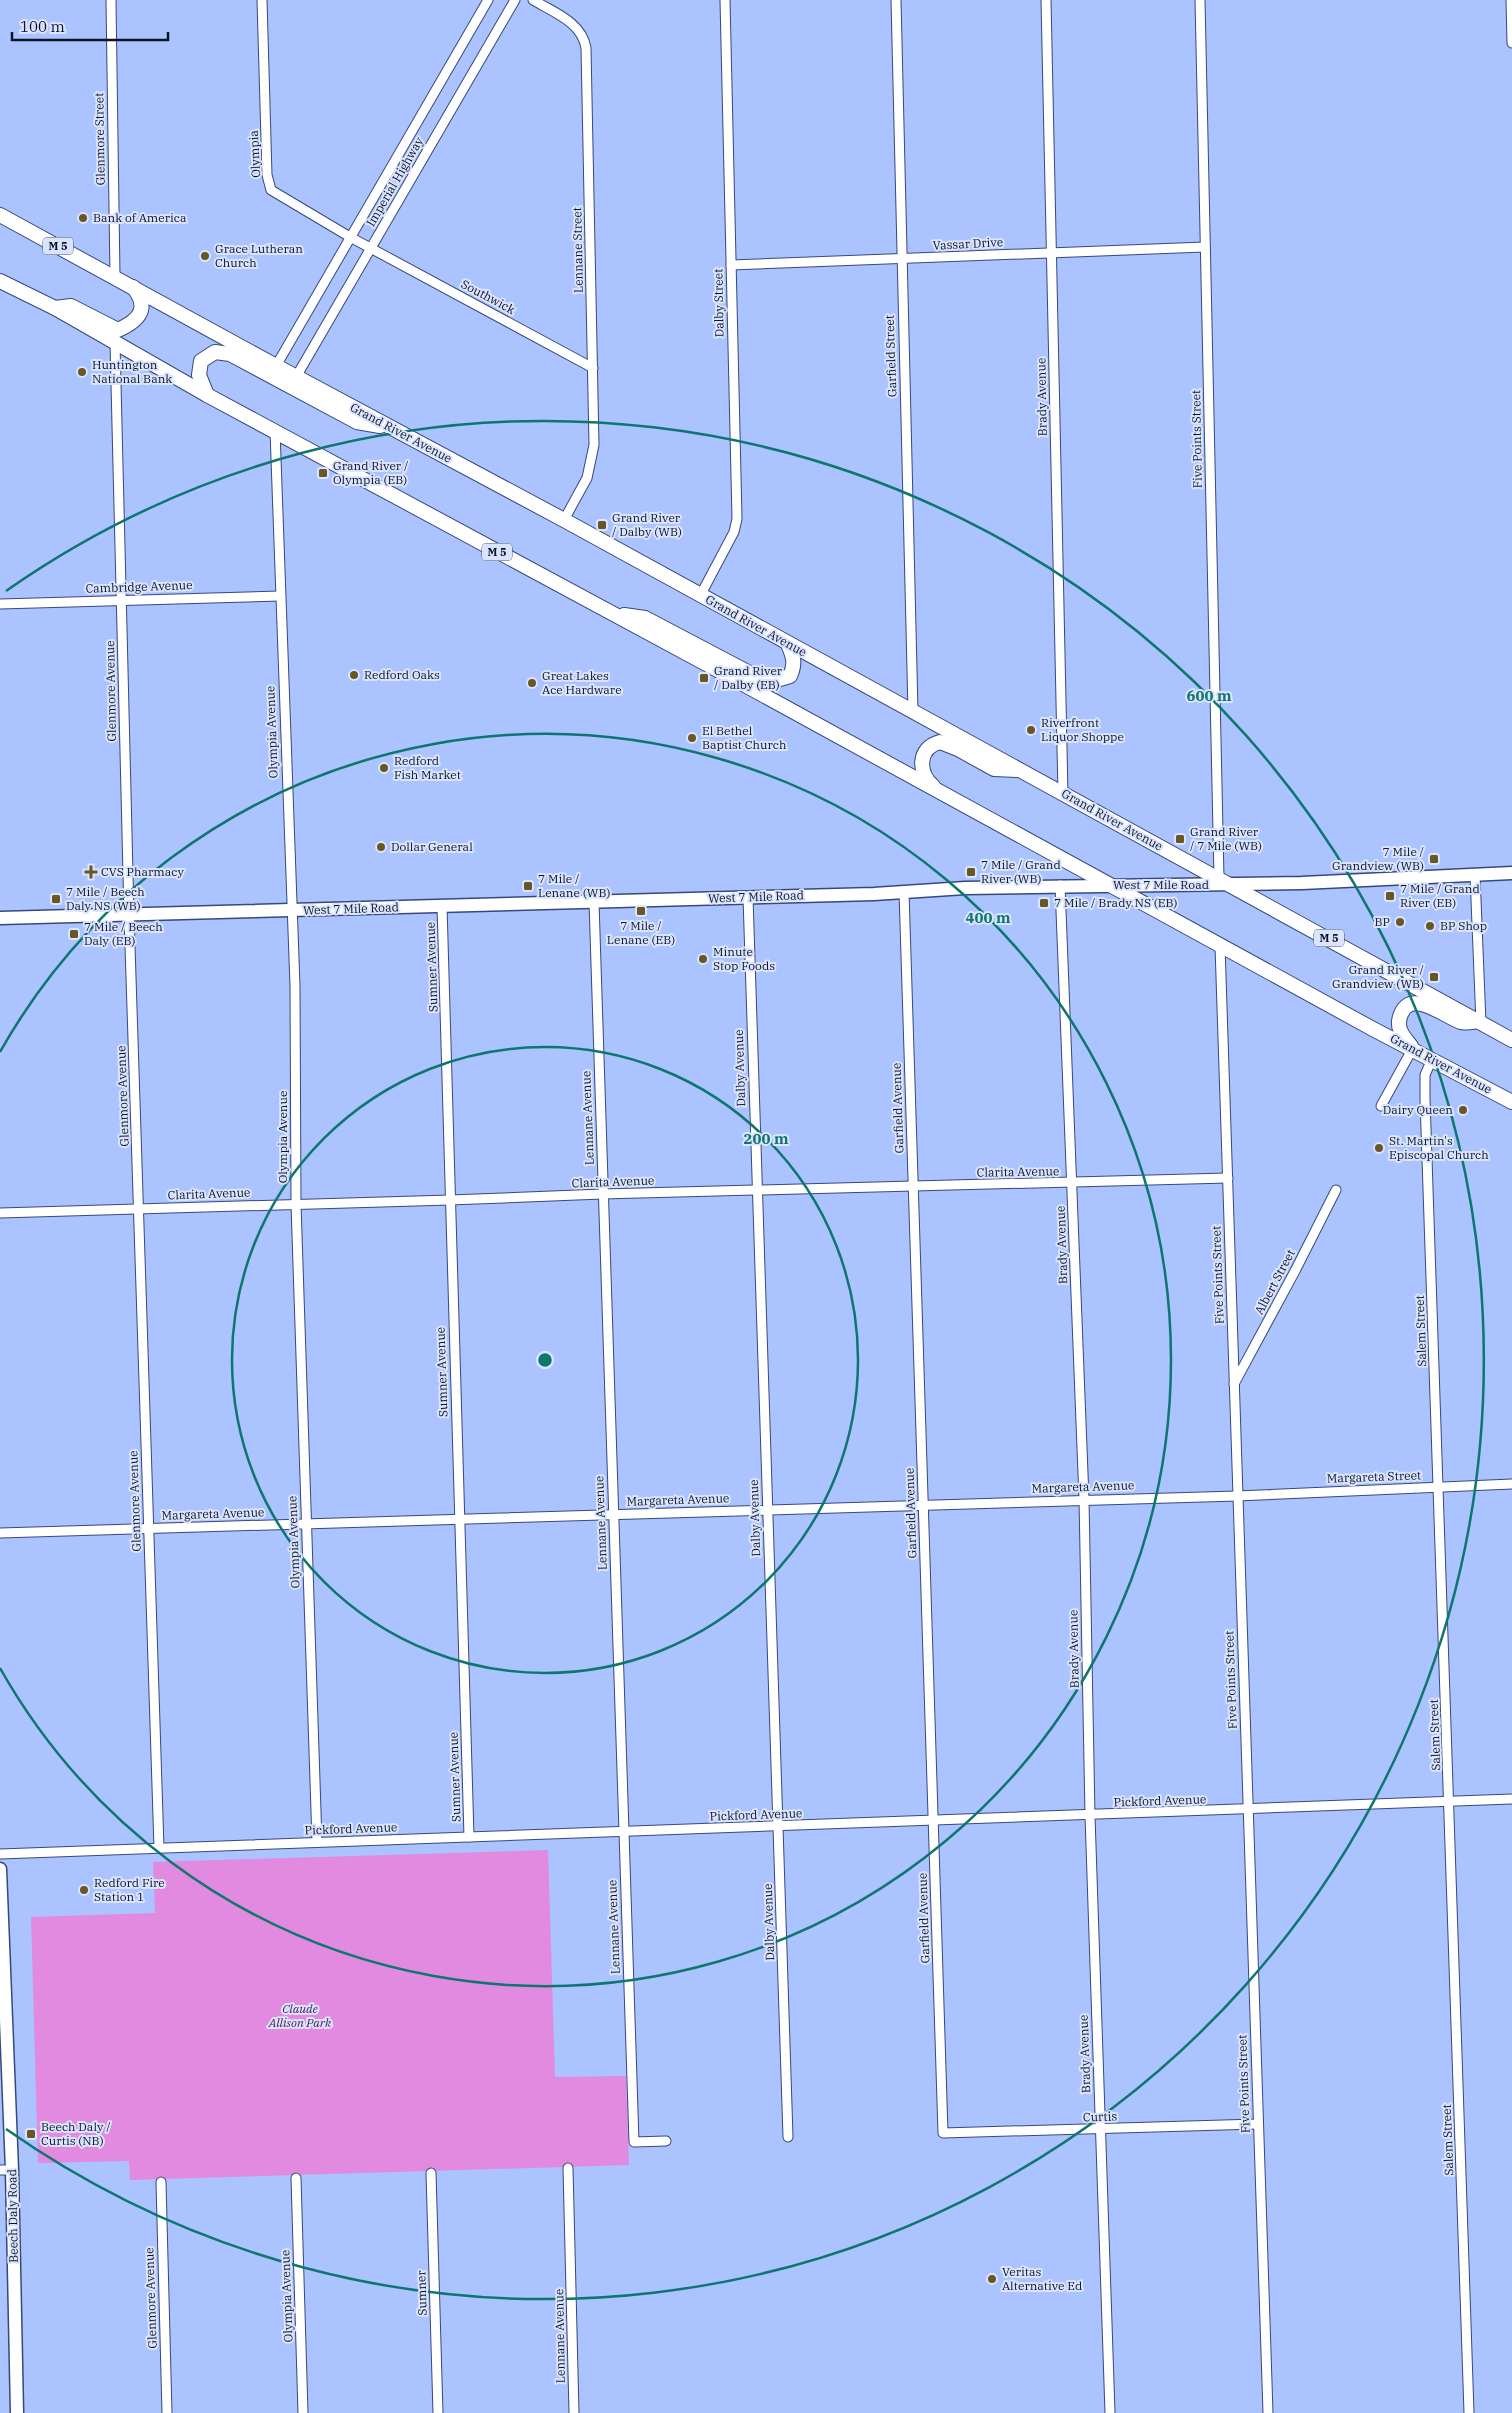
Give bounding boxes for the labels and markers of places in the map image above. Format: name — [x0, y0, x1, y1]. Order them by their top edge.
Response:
place label: Bank of America — [93, 210, 187, 225]
marker: Bank of America — [77, 212, 89, 224]
place label: Grace Lutheran Church — [215, 241, 303, 270]
marker: Grace Lutheran Church — [199, 250, 211, 262]
place label: Huntington National Bank — [92, 357, 172, 386]
marker: Huntington National Bank — [76, 366, 88, 378]
place label: Grand River / Olympia (EB) — [333, 458, 408, 487]
marker: Grand River / Olympia (EB) — [317, 467, 329, 479]
place label: Grand River / Dalby (WB) — [612, 510, 682, 539]
marker: Grand River / Dalby (WB) — [596, 519, 608, 531]
place label: Grand River / Dalby (EB) — [714, 663, 783, 692]
place label: Redford Oaks — [364, 667, 440, 682]
place label: Great Lakes Ace Hardware — [542, 668, 622, 697]
marker: Redford Oaks — [348, 669, 360, 681]
marker: Grand River / Dalby (EB) — [698, 672, 710, 684]
marker: Great Lakes Ace Hardware — [526, 677, 538, 689]
place label: Riverfront Liquor Shoppe — [1041, 715, 1124, 744]
place label: El Bethel Baptist Church — [702, 723, 787, 752]
marker: Riverfront Liquor Shoppe — [1025, 724, 1037, 736]
marker: El Bethel Baptist Church — [686, 732, 698, 744]
place label: Redford Fish Market — [394, 753, 461, 782]
marker: Redford Fish Market — [378, 762, 390, 774]
place label: Grand River / 7 Mile (WB) — [1190, 824, 1262, 853]
marker: Grand River / 7 Mile (WB) — [1174, 833, 1186, 845]
place label: Dollar General — [391, 839, 473, 854]
marker: Dollar General — [375, 841, 387, 853]
place label: 7 Mile / Grandview (WB) — [1332, 844, 1424, 873]
marker: 7 Mile / Grandview (WB) — [1428, 853, 1440, 865]
place label: 7 Mile / Grand River (WB) — [981, 857, 1061, 886]
place label: CVS Pharmacy — [101, 864, 185, 879]
marker: CVS Pharmacy — [85, 866, 97, 878]
marker: 7 Mile / Grand River (WB) — [965, 866, 977, 878]
place label: 7 Mile / Lenane (WB) — [538, 871, 611, 900]
marker: 7 Mile / Lenane (WB) — [522, 880, 534, 892]
place label: 7 Mile / Grand River (EB) — [1400, 881, 1480, 910]
place label: 7 Mile / Beech Daly NS (WB) — [66, 884, 145, 913]
marker: 7 Mile / Grand River (EB) — [1384, 890, 1396, 902]
marker: 7 Mile / Beech Daly NS (WB) — [50, 893, 62, 905]
place label: 7 Mile / Brady NS (EB) — [1054, 895, 1177, 910]
marker: 7 Mile / Brady NS (EB) — [1038, 897, 1050, 909]
marker: 7 Mile / Lenane (EB) — [635, 905, 647, 917]
place label: BP — [1374, 914, 1390, 929]
marker: BP — [1394, 916, 1406, 928]
place label: 7 Mile / Lenane (EB) — [607, 918, 675, 947]
place label: BP Shop — [1440, 918, 1487, 933]
place label: 7 Mile / Beech Daly (EB) — [84, 919, 163, 948]
marker: BP Shop — [1424, 920, 1436, 932]
marker: 7 Mile / Beech Daly (EB) — [68, 928, 80, 940]
place label: Minute Stop Foods — [713, 944, 775, 973]
marker: Minute Stop Foods — [697, 953, 709, 965]
place label: Grand River / Grandview (WB) — [1332, 962, 1424, 991]
marker: Grand River / Grandview (WB) — [1428, 971, 1440, 983]
place label: Dairy Queen — [1383, 1102, 1453, 1117]
marker: Dairy Queen — [1457, 1104, 1469, 1116]
place label: St. Martin's Episcopal Church — [1389, 1133, 1489, 1162]
marker: St. Martin's Episcopal Church — [1373, 1142, 1385, 1154]
centre of rings — [536, 1351, 554, 1369]
place label: Redford Fire Station 1 — [94, 1875, 165, 1904]
marker: Redford Fire Station 1 — [78, 1884, 90, 1896]
place label: Beech Daly / Curtis (NB) — [41, 2119, 111, 2148]
marker: Beech Daly / Curtis (NB) — [25, 2128, 37, 2140]
place label: Veritas Alternative Ed — [1002, 2264, 1082, 2293]
marker: Veritas Alternative Ed — [986, 2273, 998, 2285]

